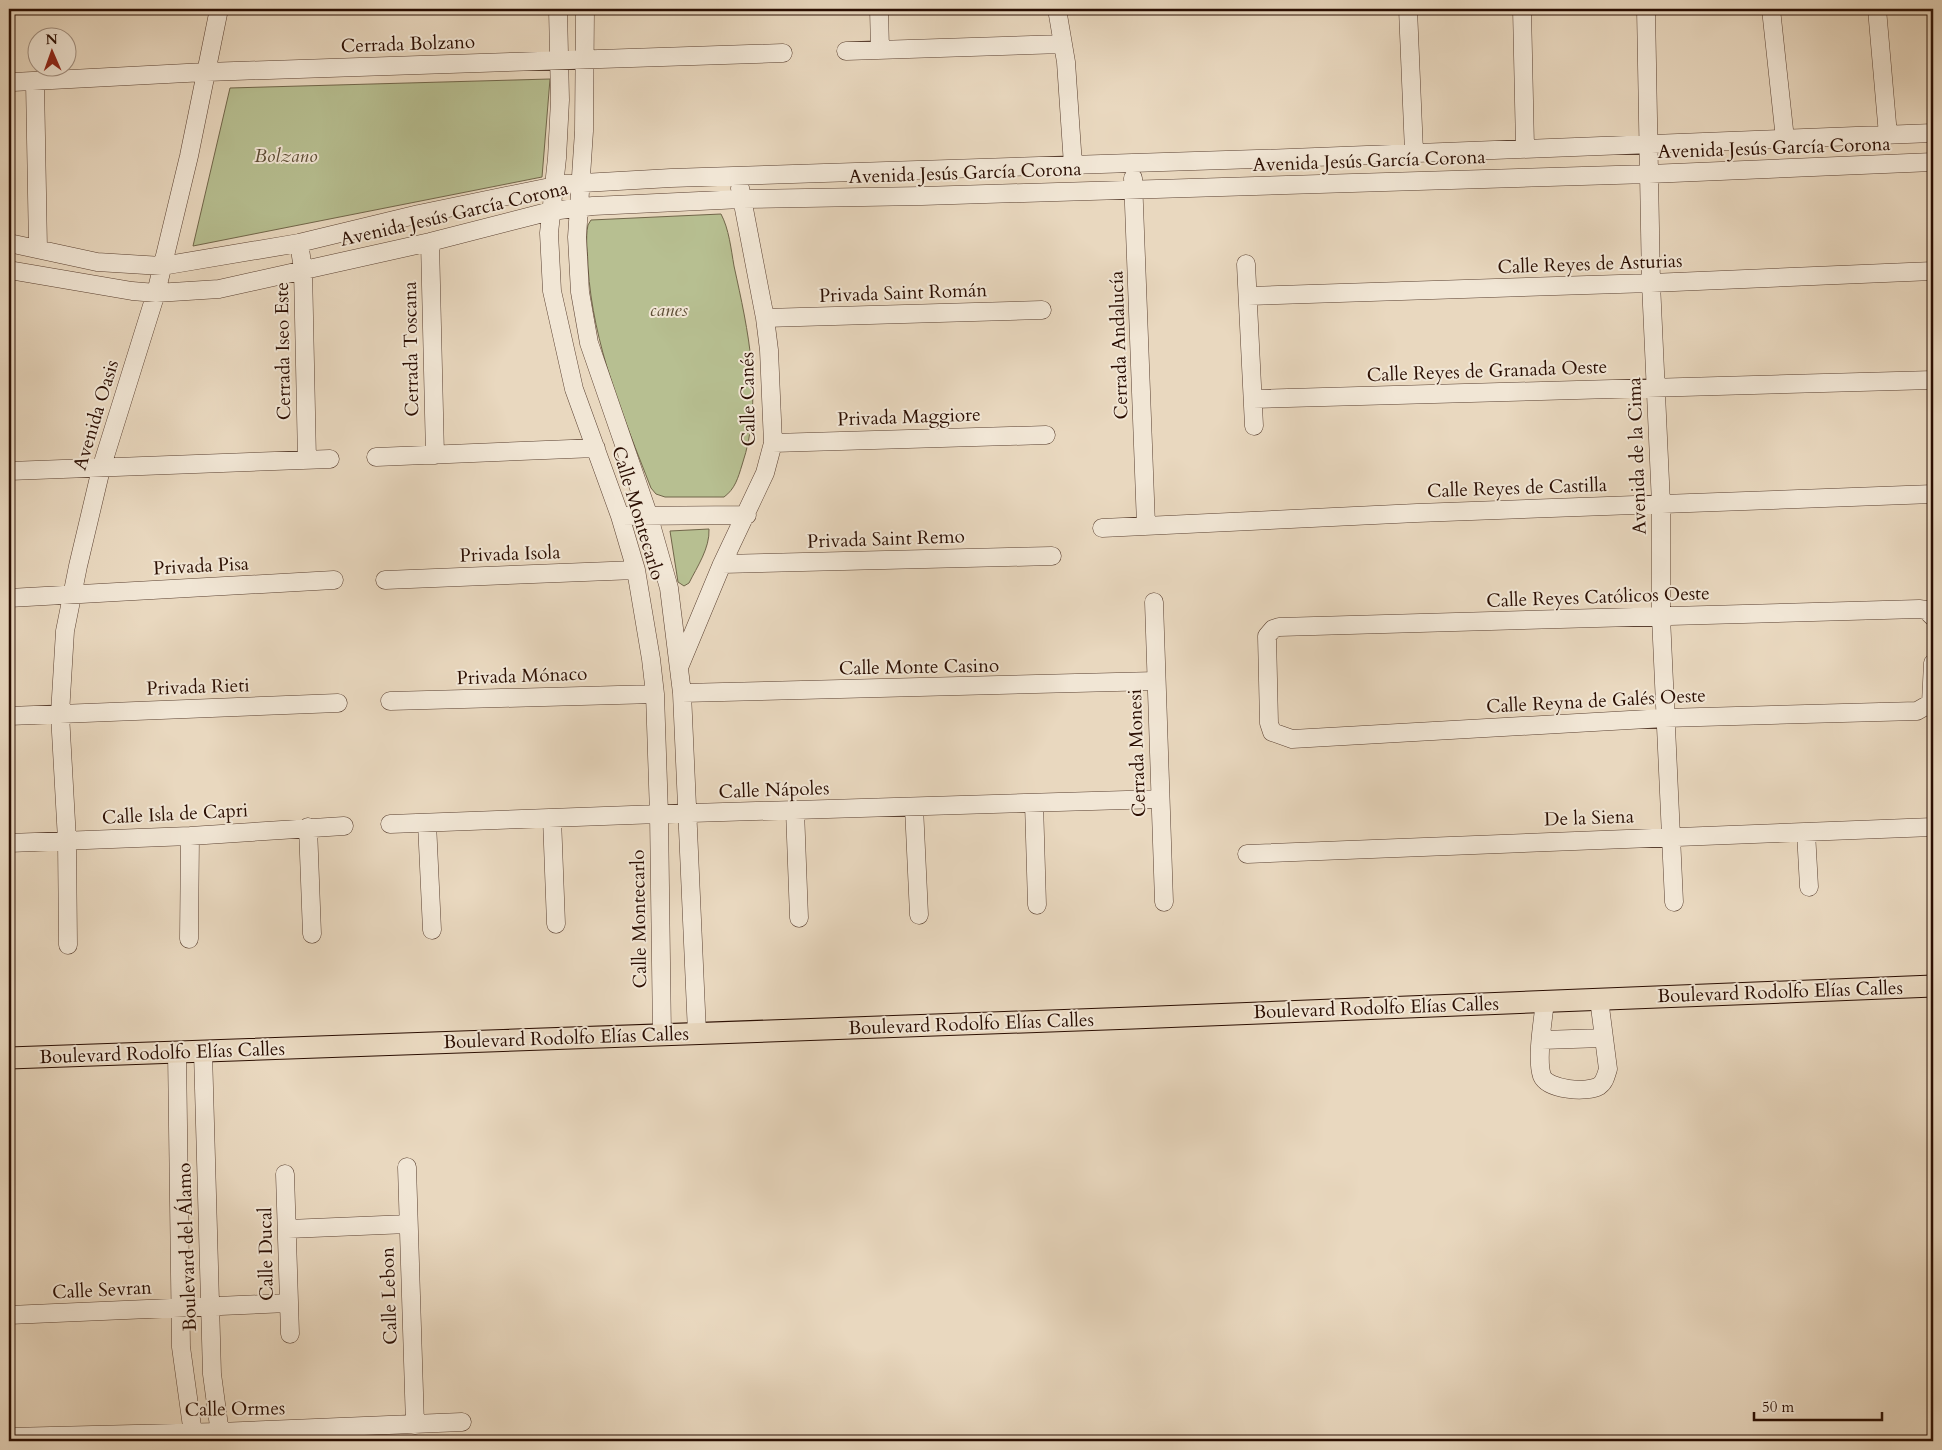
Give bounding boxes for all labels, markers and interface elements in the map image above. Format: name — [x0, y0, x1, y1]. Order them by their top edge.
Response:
north arrow — [28, 28, 78, 78]
street label: Cerrada Bolzano — [340, 29, 476, 59]
text: N — [45, 30, 58, 49]
street label: Avenida Jesús García Corona — [1657, 131, 1891, 165]
park label: Bolzano — [254, 143, 318, 169]
street label: Avenida Jesús García Corona — [1252, 144, 1486, 178]
street label: Avenida Jesús García Corona — [848, 156, 1082, 190]
street label: Avenida Jesús García Corona — [338, 175, 570, 253]
street label: Calle Reyes de Asturias — [1497, 248, 1683, 280]
street label: Cerrada Andalucía — [1103, 270, 1135, 420]
street label: Privada Saint Román — [818, 277, 988, 309]
street label: Cerrada Toscana — [397, 281, 425, 417]
street label: Cerrada Iseo Este — [269, 282, 297, 420]
park label: canes — [650, 297, 688, 323]
street label: Calle Canés — [734, 351, 762, 447]
street label: Calle Reyes de Granada Oeste — [1366, 354, 1608, 388]
street label: Avenida Oasis — [67, 357, 125, 473]
street label: Avenida de la Cima — [1621, 377, 1653, 535]
street label: Privada Maggiore — [837, 402, 981, 432]
street label: Calle Montecarlo — [605, 443, 671, 583]
street label: Calle Reyes de Castilla — [1426, 472, 1608, 504]
street label: Privada Saint Remo — [807, 523, 965, 555]
street label: Privada Isola — [459, 539, 561, 569]
street label: Privada Pisa — [152, 551, 250, 581]
street label: Calle Reyes Católicos Oeste — [1486, 580, 1710, 614]
street label: Calle Monte Casino — [839, 653, 999, 681]
street label: Privada Mónaco — [456, 661, 588, 691]
street label: Privada Rieti — [146, 672, 250, 702]
street label: Calle Reyna de Galés Oeste — [1485, 682, 1707, 720]
street label: Cerrada Monesi — [1122, 689, 1152, 817]
street label: Calle Nápoles — [718, 775, 830, 805]
street label: Calle Isla de Capri — [101, 797, 249, 831]
street label: De la Siena — [1544, 803, 1634, 833]
street label: Calle Montecarlo — [625, 849, 653, 989]
street label: Boulevard Rodolfo Elías Calles — [1657, 975, 1903, 1009]
street label: Boulevard Rodolfo Elías Calles — [1253, 991, 1499, 1025]
street label: Boulevard Rodolfo Elías Calles — [848, 1007, 1094, 1041]
street label: Boulevard Rodolfo Elías Calles — [443, 1021, 689, 1055]
street label: Boulevard Rodolfo Elías Calles — [39, 1036, 285, 1070]
street label: Boulevard del Álamo — [171, 1162, 203, 1332]
street label: Calle Ducal — [252, 1207, 280, 1301]
street label: Calle Lebon — [374, 1247, 404, 1345]
street label: Calle Sevran — [51, 1274, 153, 1306]
scale bar — [1754, 1390, 1882, 1422]
street label: Calle Ormes — [185, 1395, 285, 1423]
text: 50 m — [1762, 1397, 1794, 1417]

